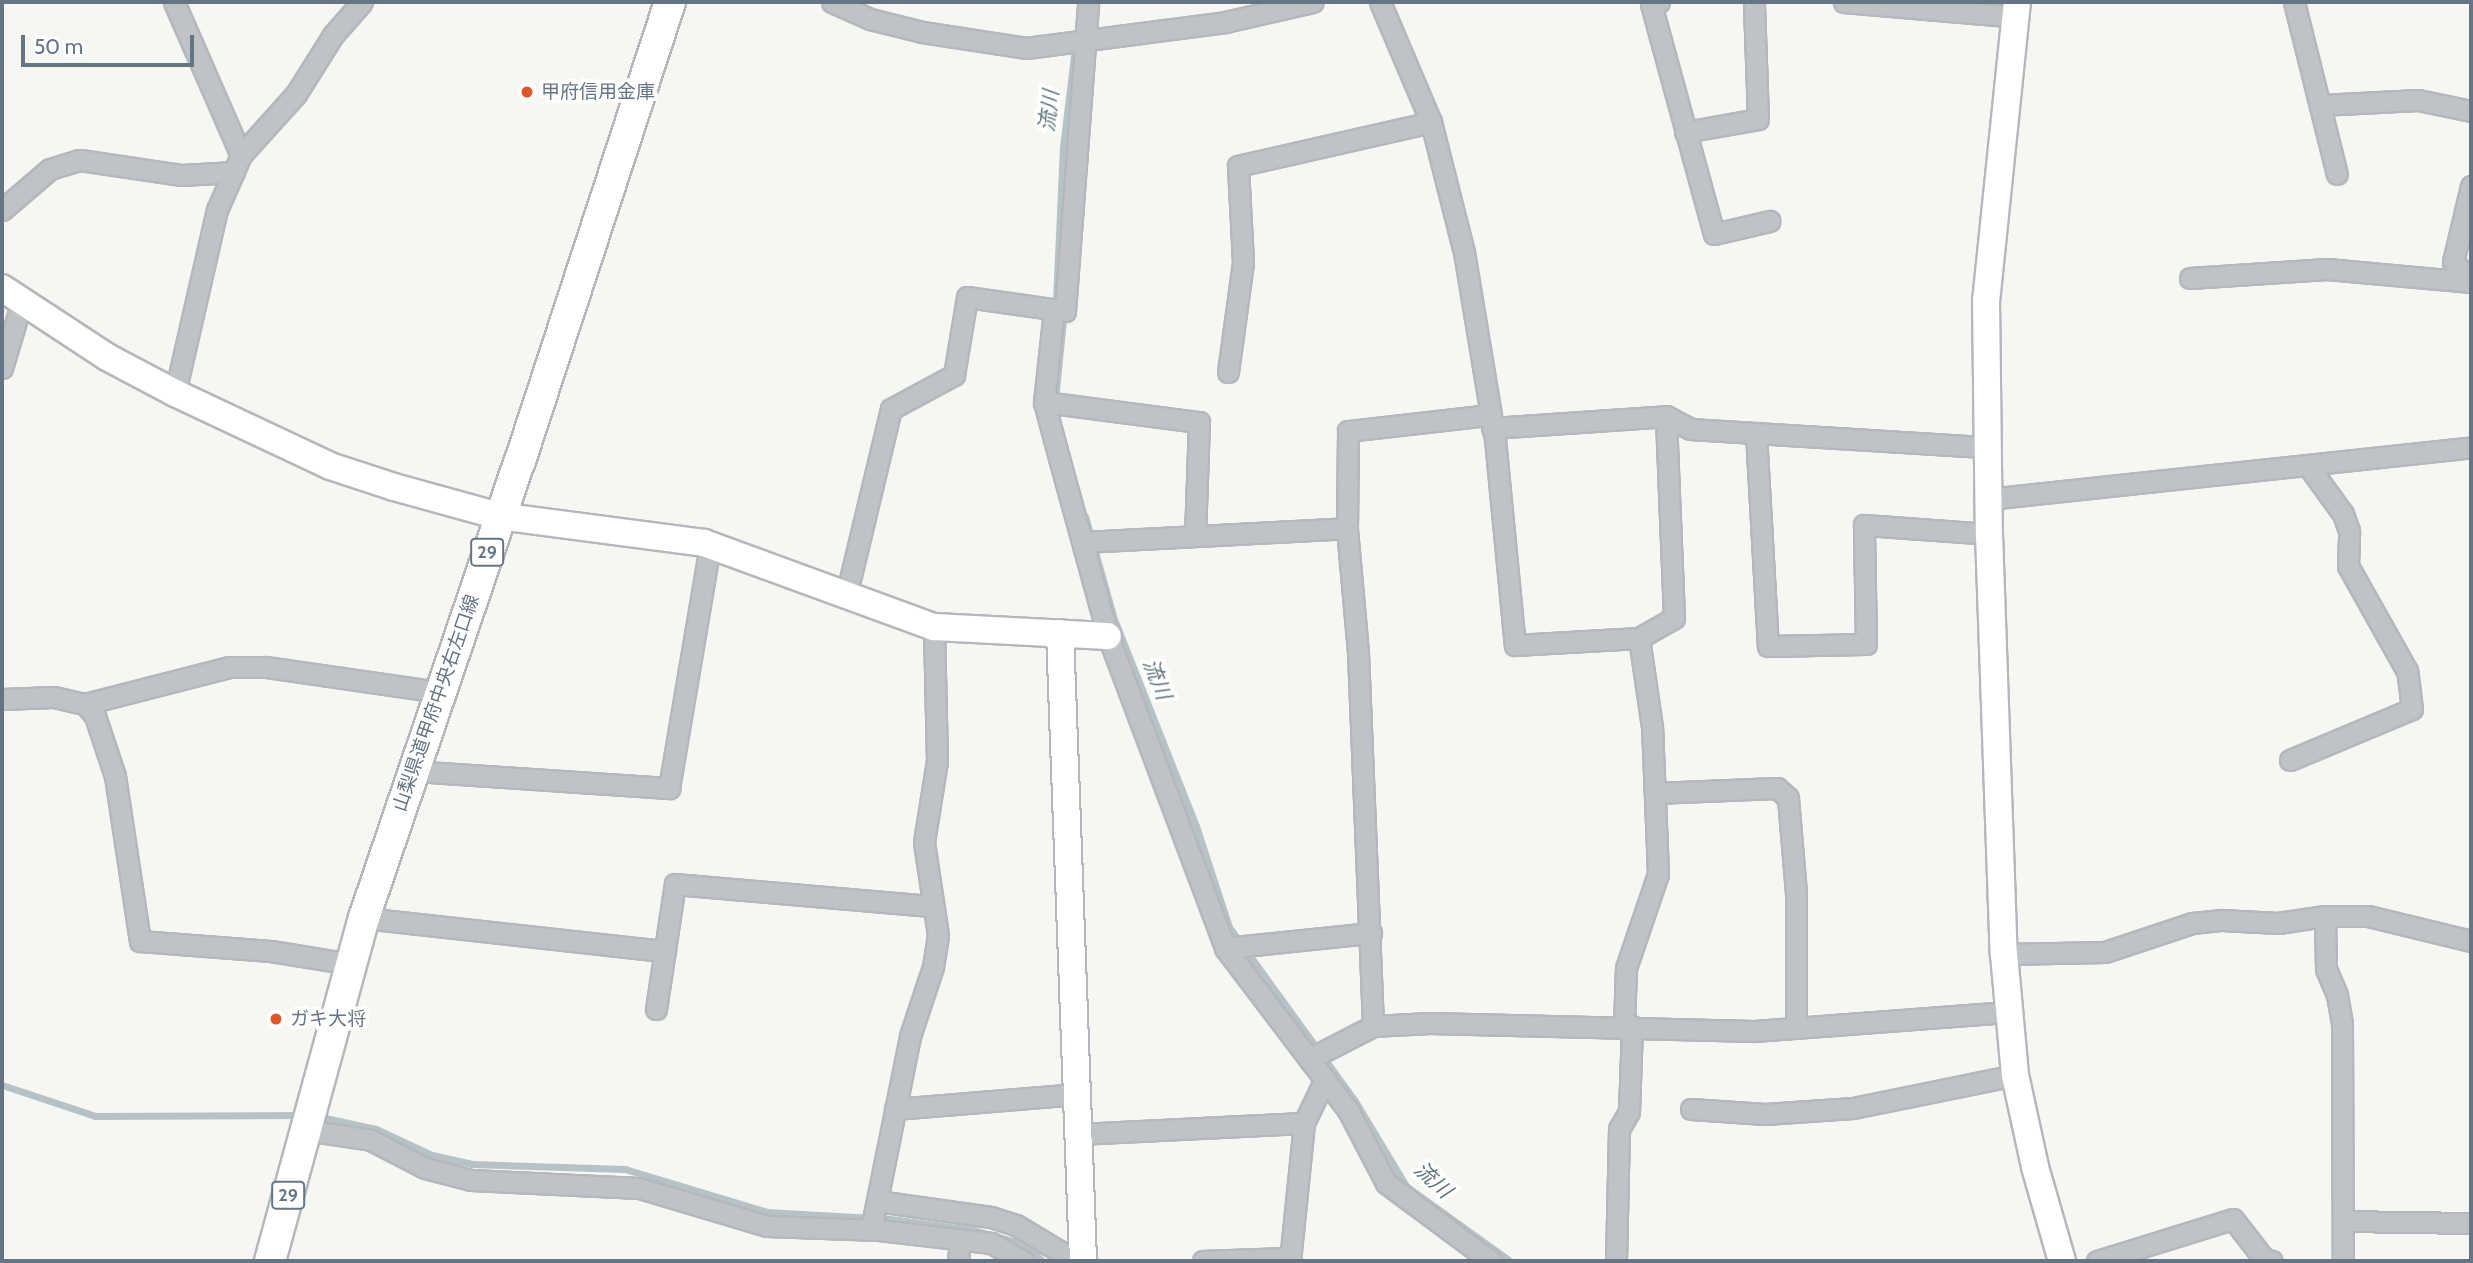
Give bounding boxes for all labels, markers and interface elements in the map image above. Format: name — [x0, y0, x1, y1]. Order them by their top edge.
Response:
scale bar — [24, 21, 198, 65]
text: 50 m — [34, 34, 83, 59]
place label: 甲府信用金庫 — [541, 81, 655, 103]
marker: 甲府信用金庫 — [519, 84, 535, 100]
water label: 流川 — [1034, 89, 1064, 133]
road number: 29 — [470, 538, 504, 566]
street label: 山梨県道甲府中央右左口線 — [388, 591, 484, 815]
water label: 流川 — [1137, 655, 1177, 703]
place label: ガキ大将 — [290, 1008, 366, 1030]
marker: ガキ大将 — [268, 1011, 284, 1027]
water label: 流川 — [1409, 1157, 1457, 1203]
road number: 29 — [270, 1180, 306, 1210]

